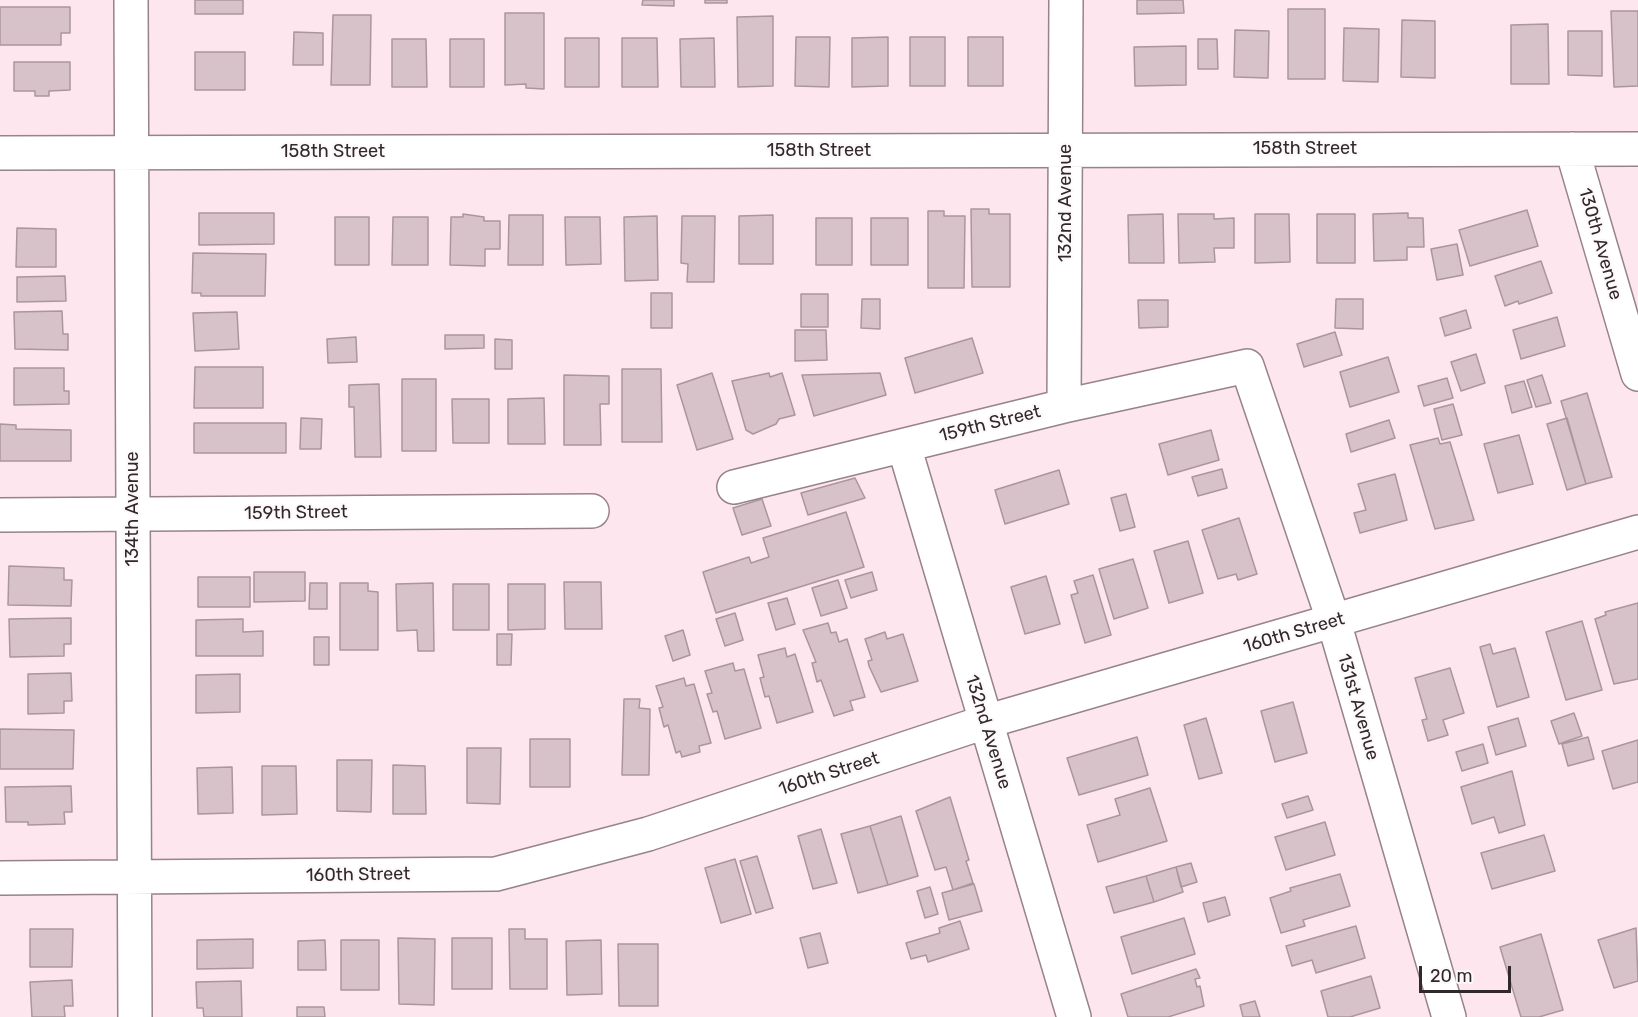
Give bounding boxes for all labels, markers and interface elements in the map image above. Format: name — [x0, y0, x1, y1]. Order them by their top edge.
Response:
street label: 158th Street — [1253, 138, 1357, 160]
street label: 158th Street — [767, 140, 871, 162]
street label: 158th Street — [281, 141, 385, 163]
street label: 132nd Avenue — [1055, 144, 1077, 262]
street label: 130th Avenue — [1574, 186, 1626, 302]
street label: 159th Street — [937, 401, 1043, 447]
street label: 134th Avenue — [122, 451, 144, 567]
street label: 159th Street — [244, 501, 348, 525]
street label: 160th Street — [1241, 608, 1347, 658]
street label: 131st Avenue — [1333, 651, 1383, 763]
street label: 132nd Avenue — [960, 672, 1016, 792]
street label: 160th Street — [776, 748, 882, 800]
street label: 160th Street — [306, 863, 410, 887]
scale bar — [1422, 954, 1514, 992]
text: 20 m — [1430, 965, 1472, 987]

